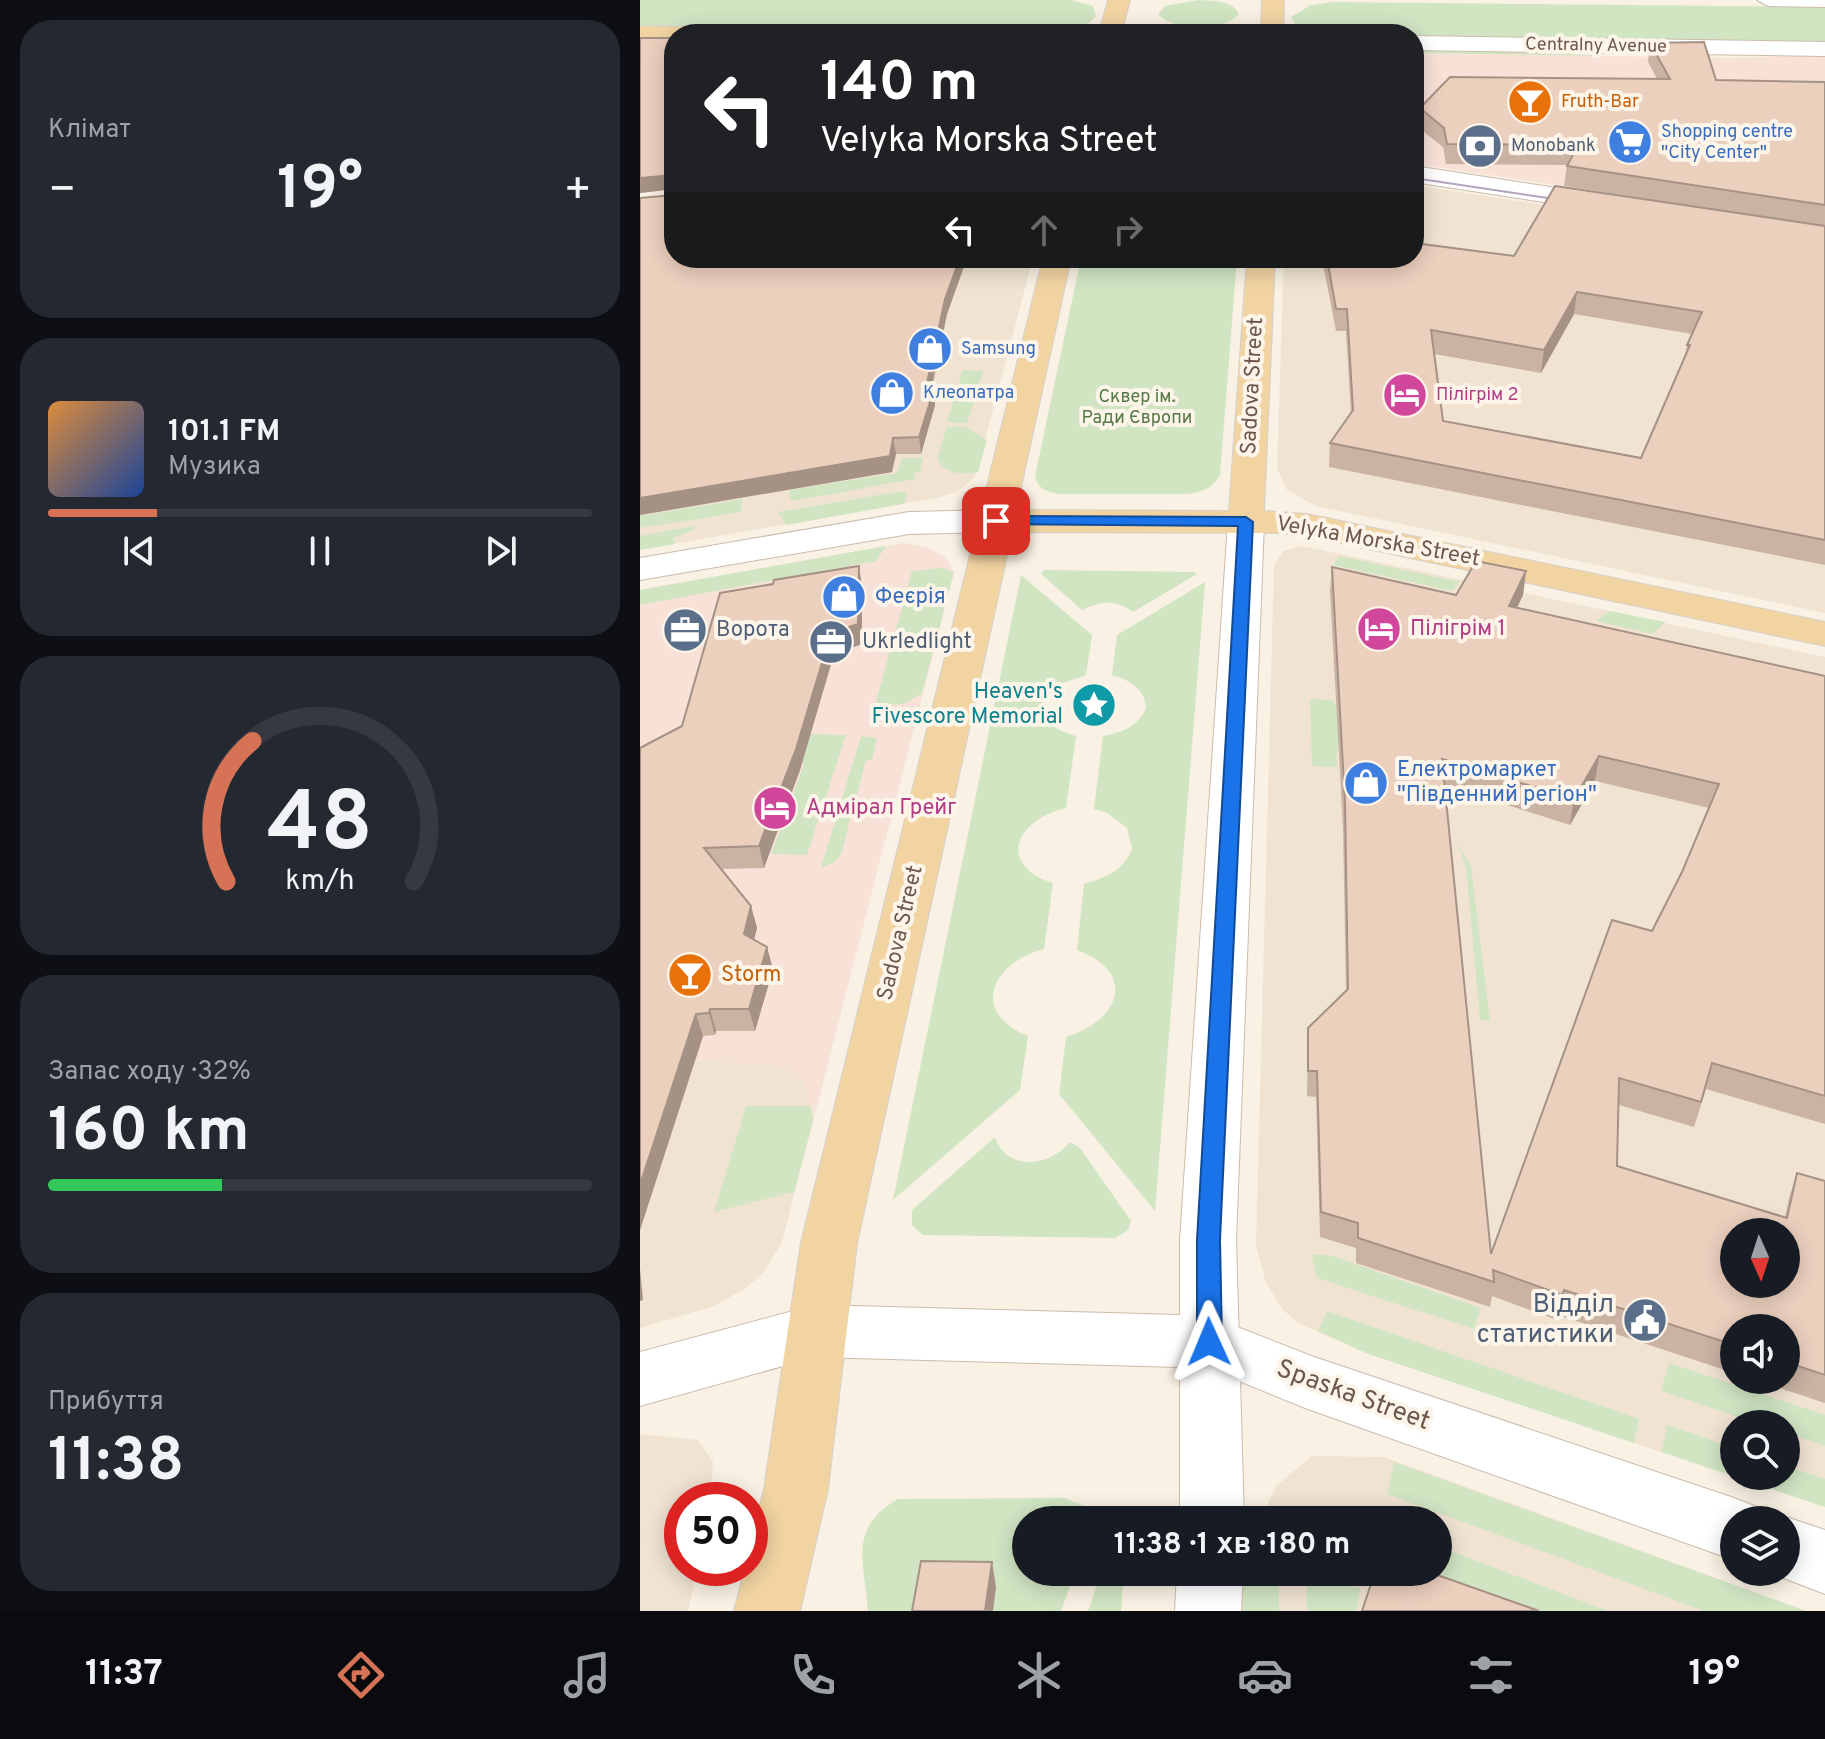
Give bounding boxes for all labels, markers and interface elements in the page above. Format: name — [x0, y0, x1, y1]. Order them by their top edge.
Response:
street label: Centralny Avenue — [1525, 33, 1667, 59]
text: 140 m — [820, 50, 978, 120]
icon: left — [688, 56, 792, 160]
bar icon: Fruth-Bar — [1506, 78, 1554, 126]
place label: Fruth-Bar — [1561, 91, 1639, 114]
text: Клімат — [48, 114, 131, 147]
supermarket icon: Shopping centre "City Center" — [1606, 118, 1654, 166]
text: Velyka Morska Street — [820, 119, 1158, 165]
place label: Shopping centre "City Center" — [1661, 121, 1793, 165]
bank icon: Monobank — [1456, 122, 1504, 170]
place label: Monobank — [1511, 135, 1596, 158]
text: 19° — [277, 154, 363, 230]
text: − — [48, 164, 76, 220]
text: + — [564, 164, 592, 220]
icon: left — [938, 208, 982, 252]
icon: ahead — [1022, 208, 1066, 252]
icon: right — [1106, 208, 1150, 252]
street label: Sadova Street — [1236, 317, 1270, 455]
shop icon: Samsung — [906, 325, 954, 373]
place label: Samsung — [961, 338, 1036, 361]
shop icon: Клеопатра — [868, 369, 916, 417]
hotel icon: Пілігрім 2 — [1381, 371, 1429, 419]
place label: Клеопатра — [923, 382, 1014, 405]
place label: Пілігрім 2 — [1436, 384, 1519, 407]
park label: Сквер ім. Ради Європи — [1082, 386, 1192, 430]
text: 101.1 FM — [168, 414, 280, 451]
text: Музика — [168, 451, 261, 484]
pin — [962, 487, 1030, 555]
icon: arrive — [974, 499, 1018, 543]
street label: Velyka Morska Street — [1274, 511, 1482, 573]
icon: previous — [117, 529, 161, 573]
icon: pause — [298, 529, 342, 573]
icon: next — [479, 529, 523, 573]
shop icon: Феєрія — [820, 573, 868, 621]
place label: Феєрія — [875, 584, 946, 611]
hotel icon: Пілігрім 1 — [1355, 605, 1403, 653]
office icon: Ворота — [661, 606, 709, 654]
place label: Пілігрім 1 — [1410, 616, 1506, 643]
place label: Ворота — [716, 617, 790, 644]
office icon: Ukrledlight — [807, 618, 855, 666]
place label: Ukrledlight — [862, 629, 972, 656]
place label: Heaven's Fivescore Memorial — [872, 679, 1063, 731]
place icon: Heaven's Fivescore Memorial — [1070, 681, 1118, 729]
place label: Електромаркет "Південний регіон" — [1397, 757, 1597, 809]
shop icon: Електромаркет "Південний регіон" — [1342, 759, 1390, 807]
text: 48 — [267, 774, 373, 879]
hotel icon: Адмірал Грейг — [751, 784, 799, 832]
place label: Адмірал Грейг — [806, 795, 957, 822]
street label: Sadova Street — [872, 863, 930, 1003]
text: km/h — [285, 864, 355, 900]
bar icon: Storm — [666, 951, 714, 999]
place label: Storm — [721, 962, 781, 989]
text: Запас ходу · 32% — [48, 1056, 251, 1089]
text: 160 km — [48, 1096, 250, 1172]
north arrow — [1720, 1218, 1800, 1298]
map controls — [1720, 1218, 1800, 1586]
place label: Відділ статистики — [1477, 1289, 1614, 1352]
public building icon: Відділ статистики — [1621, 1296, 1669, 1344]
position arrow — [1167, 1300, 1251, 1384]
button: sound — [1720, 1314, 1800, 1394]
street label: Spaska Street — [1272, 1353, 1434, 1439]
text: Прибуття — [48, 1386, 164, 1419]
button: search — [1720, 1410, 1800, 1490]
text: 11:38 — [48, 1426, 184, 1502]
speed limit sign: 50 — [664, 1482, 768, 1586]
button: layers — [1720, 1506, 1800, 1586]
text: 11:38 · 1 хв · 180 m — [1114, 1527, 1350, 1564]
icon: directions — [333, 1647, 389, 1703]
icon: music — [559, 1647, 615, 1703]
icon: phone — [785, 1647, 841, 1703]
icon: climate — [1011, 1647, 1067, 1703]
icon: car — [1237, 1647, 1293, 1703]
icon: filters — [1463, 1647, 1519, 1703]
text: 11:37 — [85, 1652, 163, 1698]
text: 19° — [1689, 1652, 1740, 1698]

